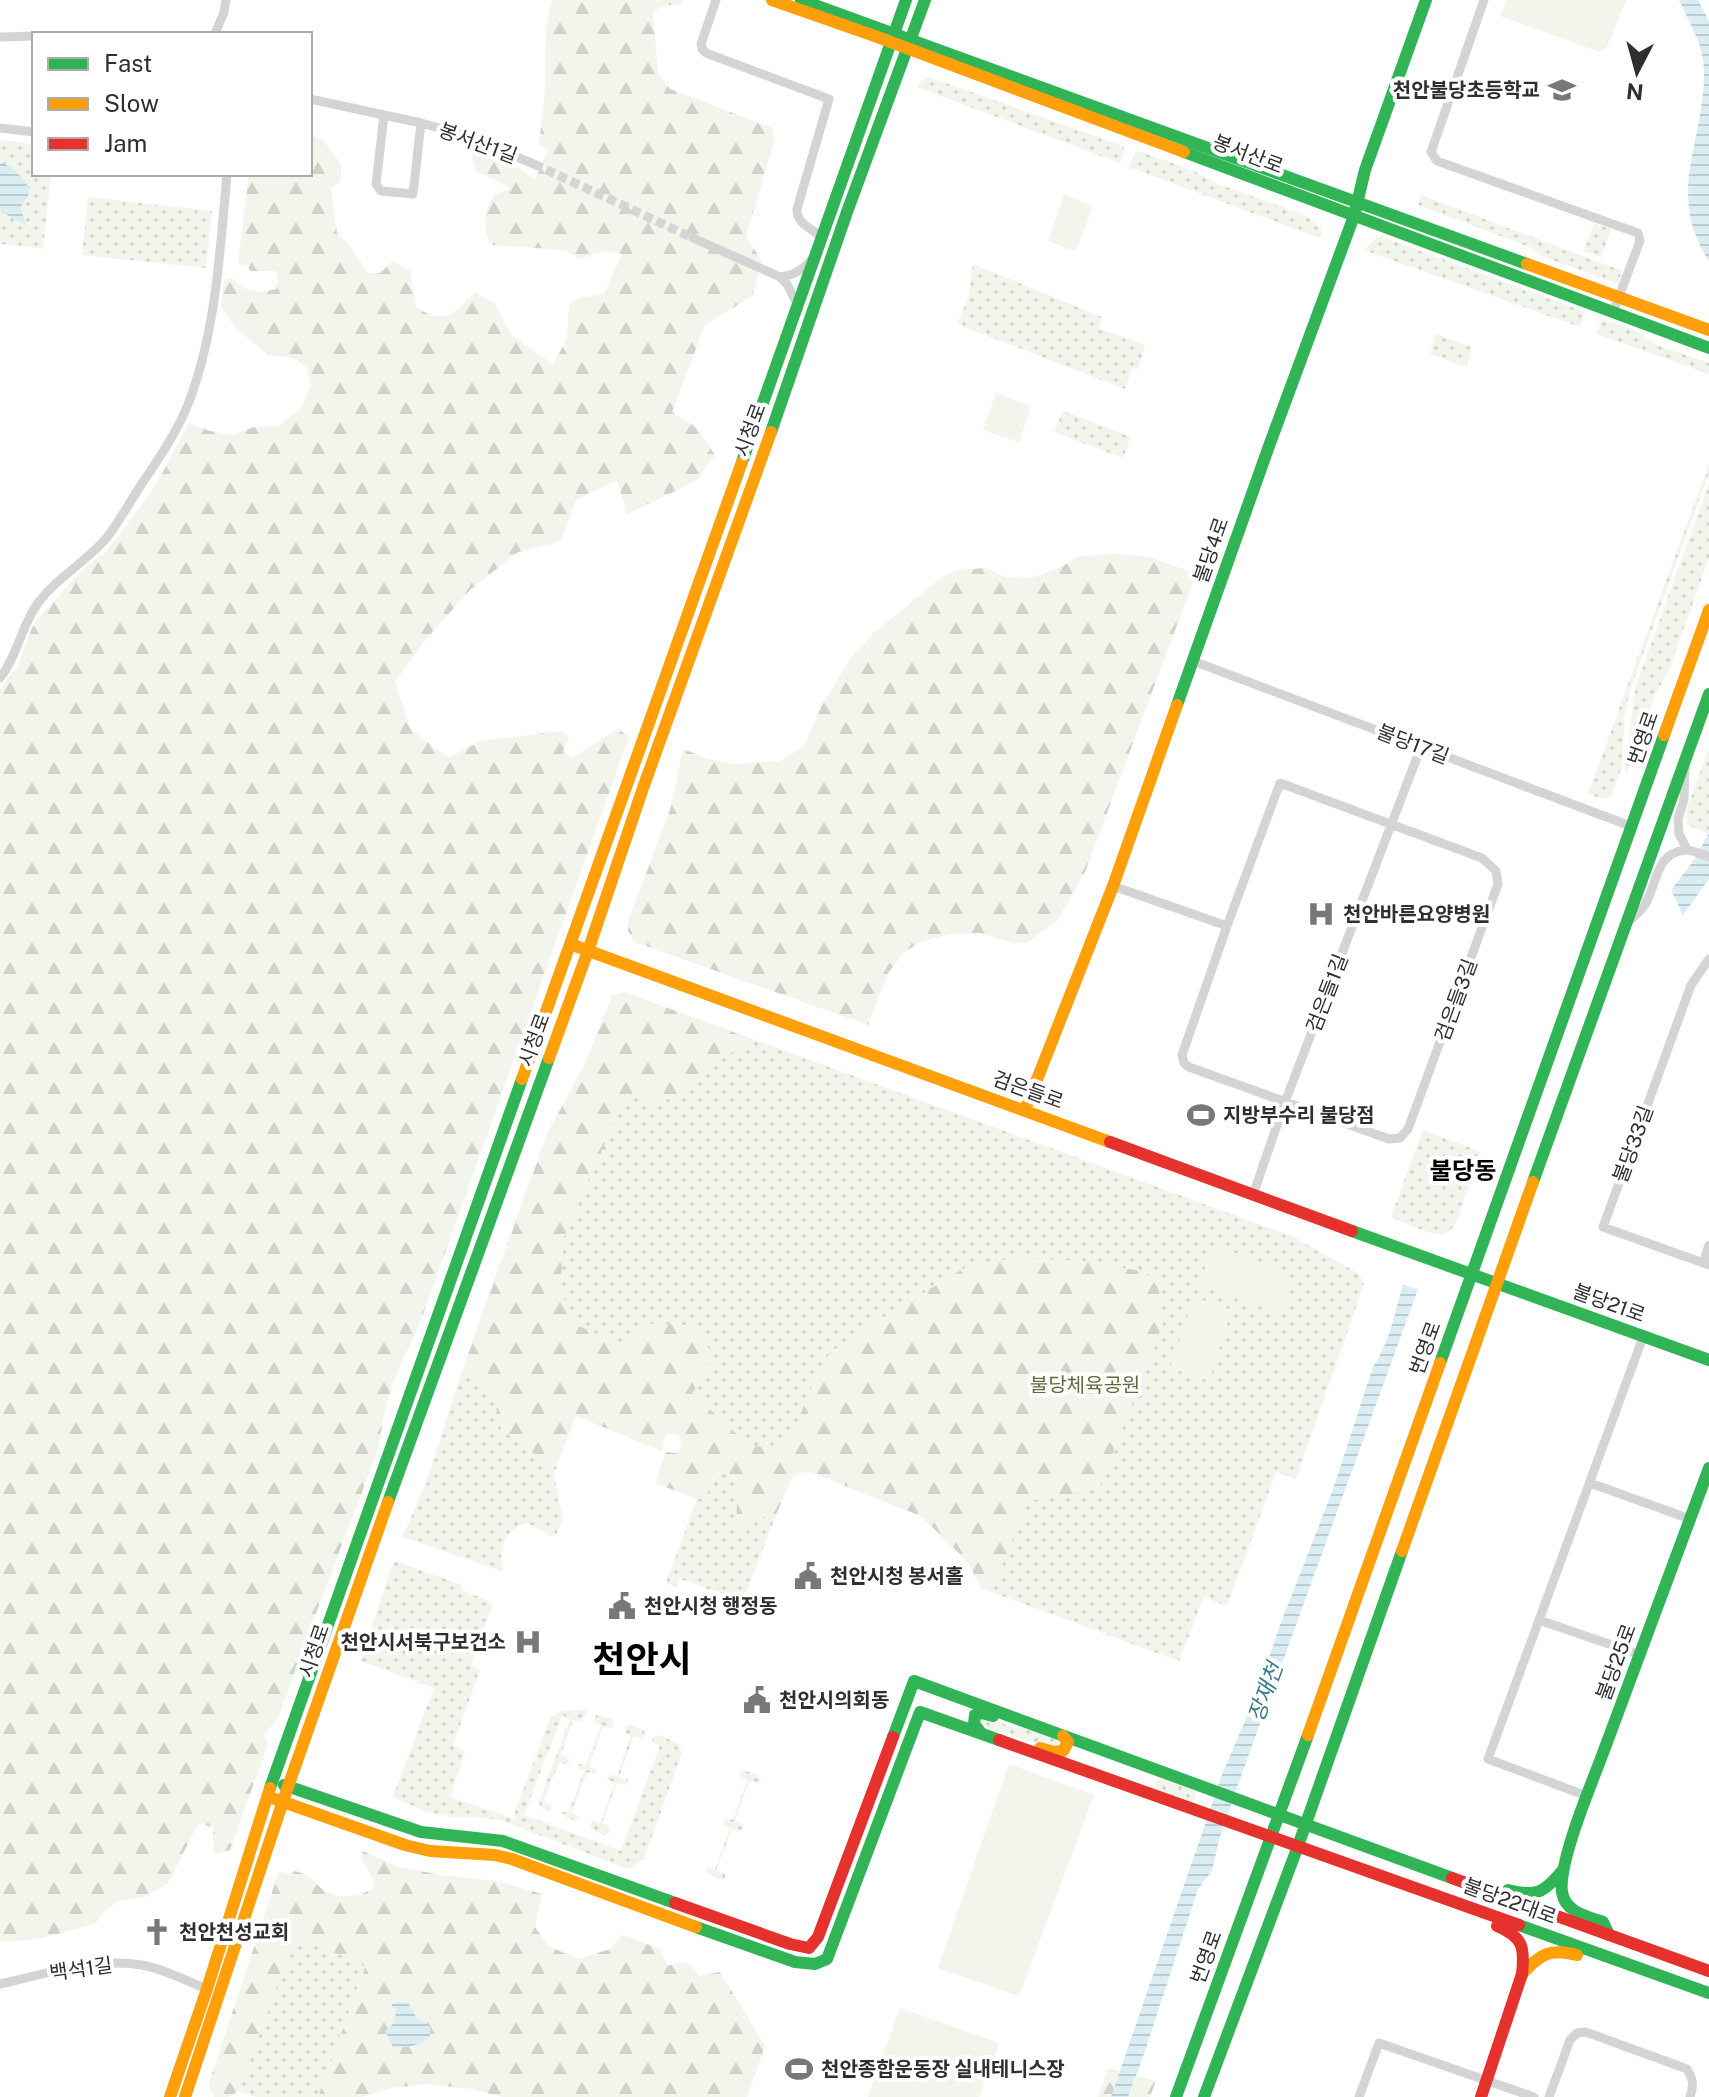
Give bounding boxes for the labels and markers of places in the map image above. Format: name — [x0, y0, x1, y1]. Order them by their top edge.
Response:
school or university icon: 천안불당초등학교 — [1547, 75, 1577, 105]
place label: 천안불당초등학교 — [1393, 78, 1540, 102]
hospital icon: 천안바른요양병원 — [1306, 899, 1336, 929]
place label: 천안바른요양병원 — [1343, 902, 1490, 926]
sports icon: 지방부수리 불당점 — [1186, 1100, 1216, 1130]
place label: 지방부수리 불당점 — [1223, 1103, 1375, 1127]
public building icon: 천안시청 봉서홀 — [793, 1561, 823, 1591]
place label: 천안시청 봉서홀 — [830, 1564, 963, 1588]
public building icon: 천안시청 행정동 — [607, 1591, 637, 1621]
place label: 천안시청 행정동 — [644, 1594, 777, 1618]
hospital icon: 천안시서북구보건소 — [513, 1627, 543, 1657]
place label: 천안시서북구보건소 — [340, 1630, 506, 1654]
public building icon: 천안시의회동 — [742, 1685, 772, 1715]
place label: 천안시의회동 — [779, 1688, 889, 1712]
church icon: 천안천성교회 — [142, 1917, 172, 1947]
place label: 천안천성교회 — [179, 1920, 289, 1944]
sports icon: 천안종합운동장 실내테니스장 — [784, 2054, 814, 2084]
place label: 천안종합운동장 실내테니스장 — [821, 2057, 1065, 2081]

